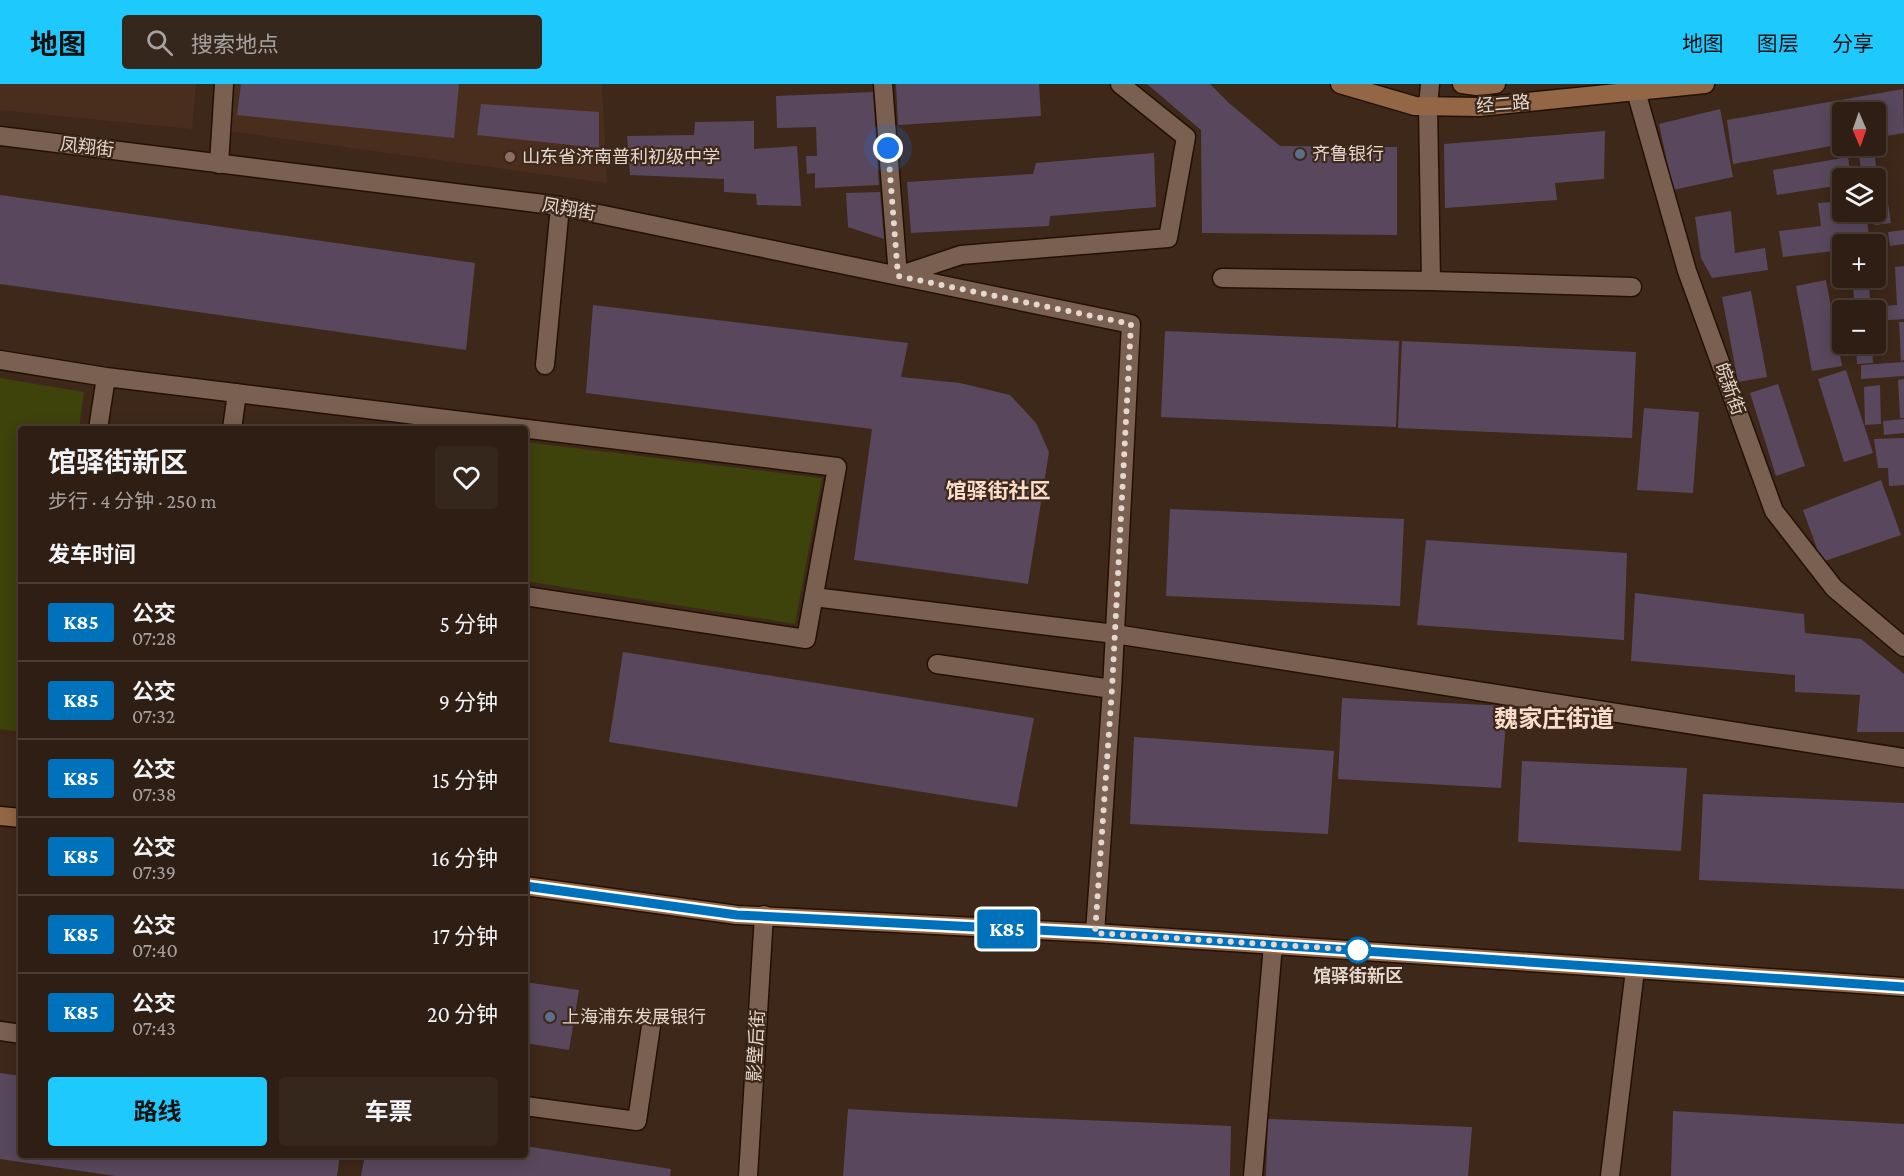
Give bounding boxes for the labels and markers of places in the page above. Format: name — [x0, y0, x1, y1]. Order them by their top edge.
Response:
place label: 齐鲁银行 — [1312, 144, 1384, 164]
place label: 山东省济南普利初级中学 — [522, 147, 720, 167]
marker: 齐鲁银行 — [1293, 147, 1307, 161]
marker: 山东省济南普利初级中学 — [503, 150, 517, 164]
marker: 馆驿街新区 — [1345, 937, 1371, 963]
place label: 馆驿街新区 — [1313, 966, 1403, 986]
place label: 上海浦东发展银行 — [562, 1007, 706, 1027]
marker: 上海浦东发展银行 — [543, 1010, 557, 1024]

